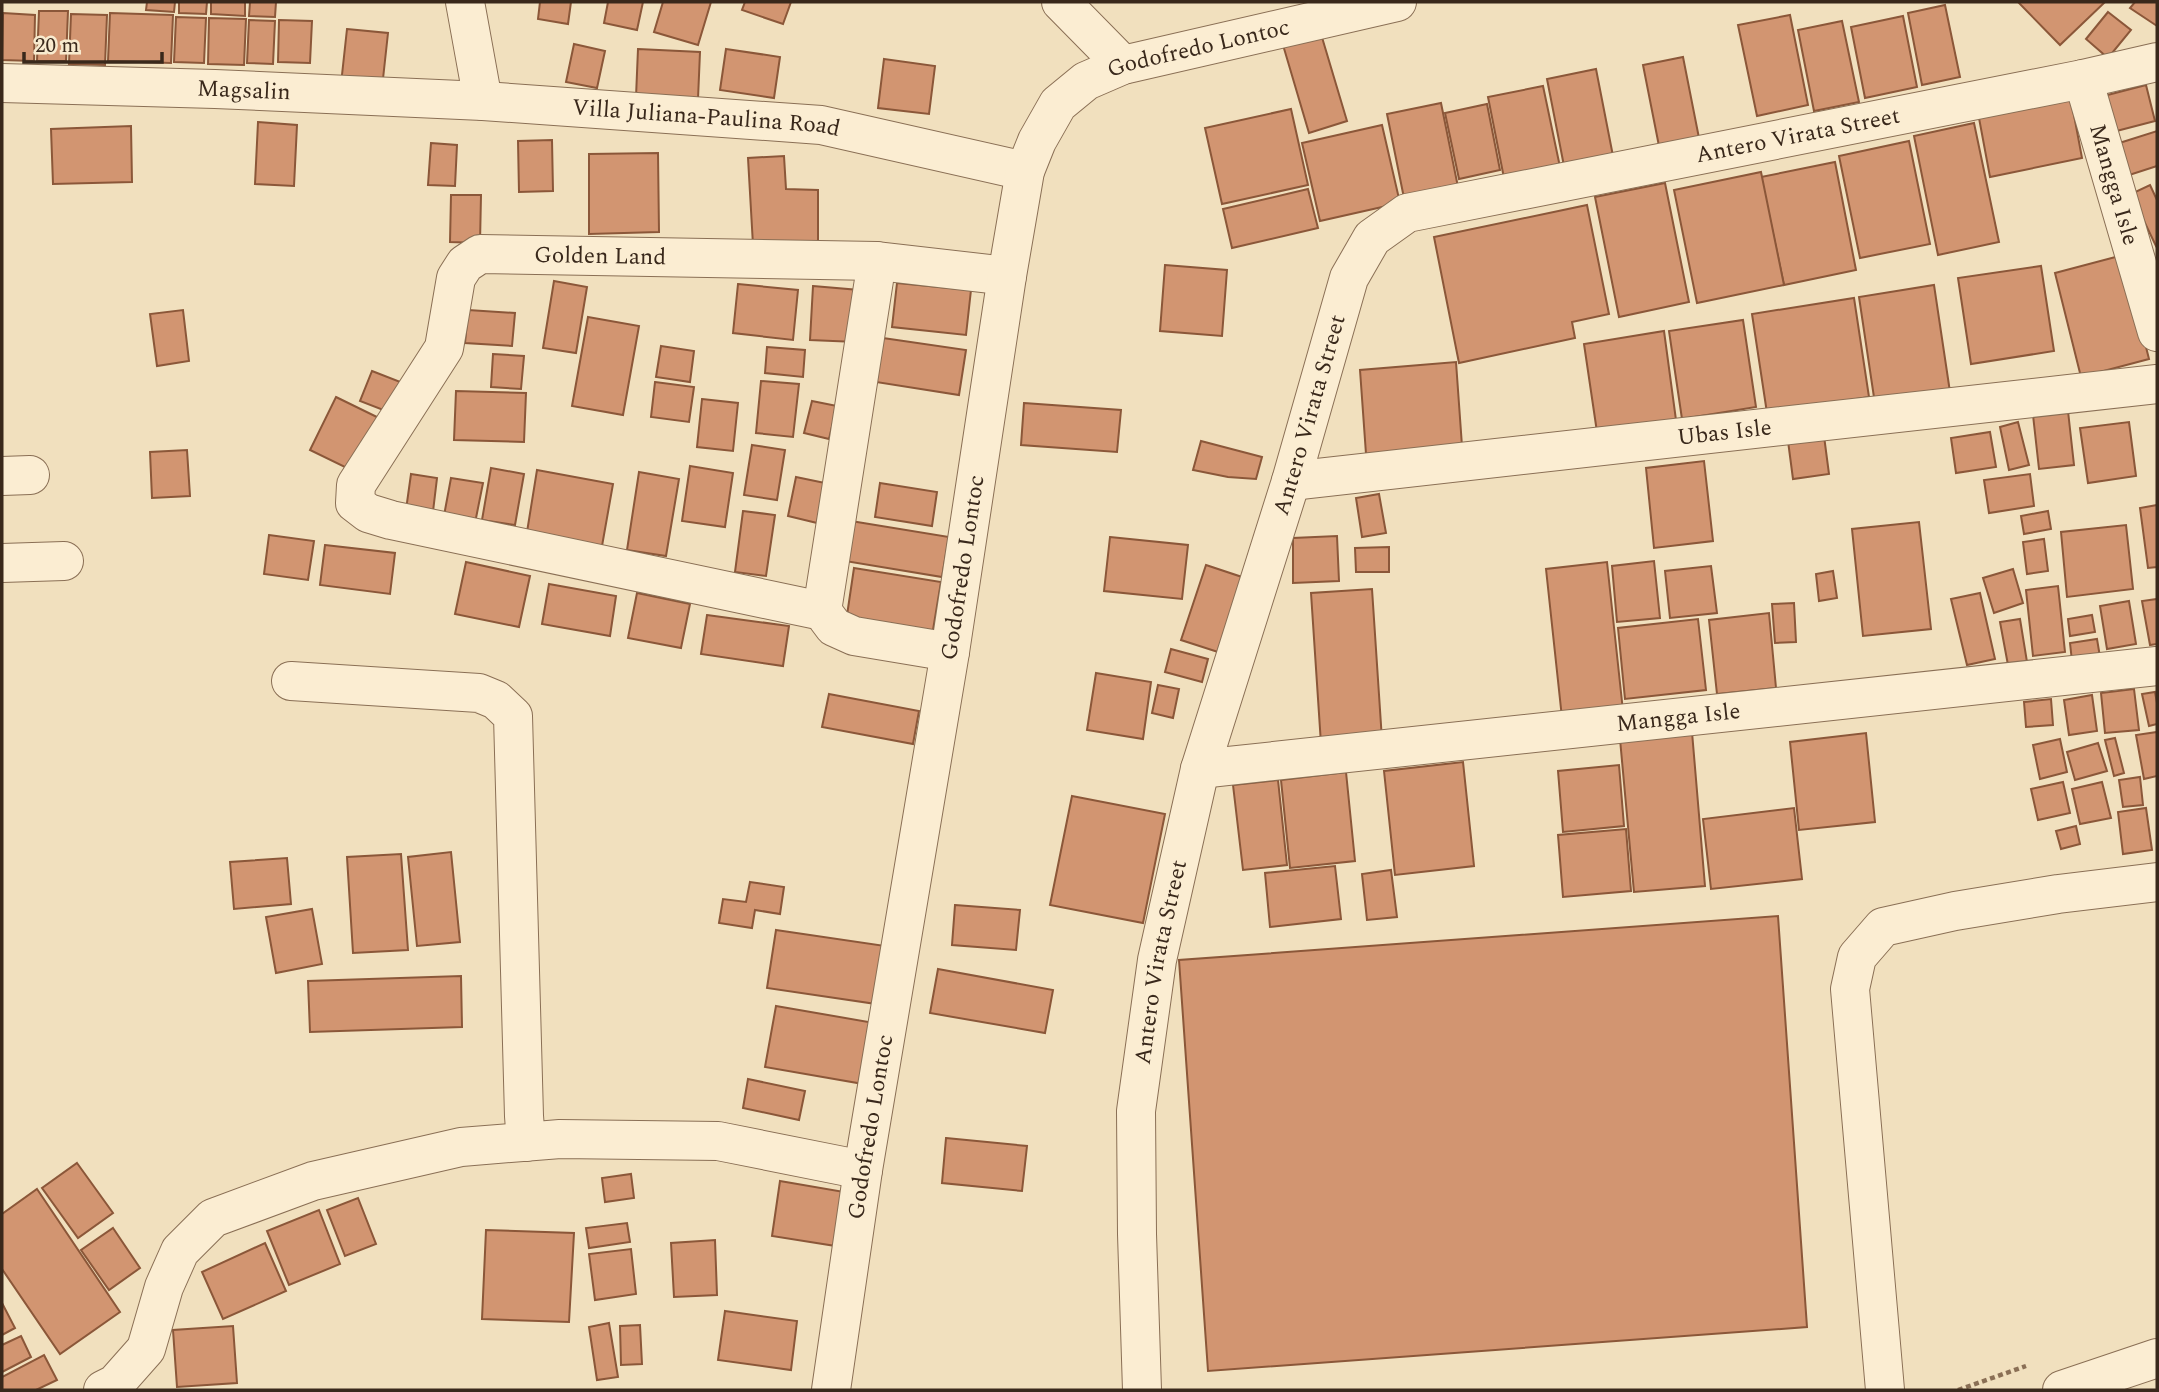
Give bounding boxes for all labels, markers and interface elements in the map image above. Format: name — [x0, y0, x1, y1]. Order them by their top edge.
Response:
street label: Godofredo Lontoc — [1101, 10, 1293, 87]
scale bar — [24, 21, 163, 65]
text: 20 m — [35, 30, 79, 62]
street label: Magsalin — [196, 71, 292, 110]
street label: Villa Juliana-Paulina Road — [571, 90, 844, 146]
street label: Antero Virata Street — [1693, 98, 1903, 173]
street label: Mangga Isle — [2080, 120, 2148, 249]
street label: Golden Land — [534, 237, 667, 275]
street label: Antero Virata Street — [1264, 310, 1355, 520]
street label: Ubas Isle — [1675, 410, 1773, 455]
street label: Godofredo Lontoc — [932, 473, 994, 662]
street label: Mangga Isle — [1614, 693, 1742, 742]
street label: Antero Virata Street — [1125, 856, 1197, 1067]
street label: Godofredo Lontoc — [839, 1032, 903, 1222]

